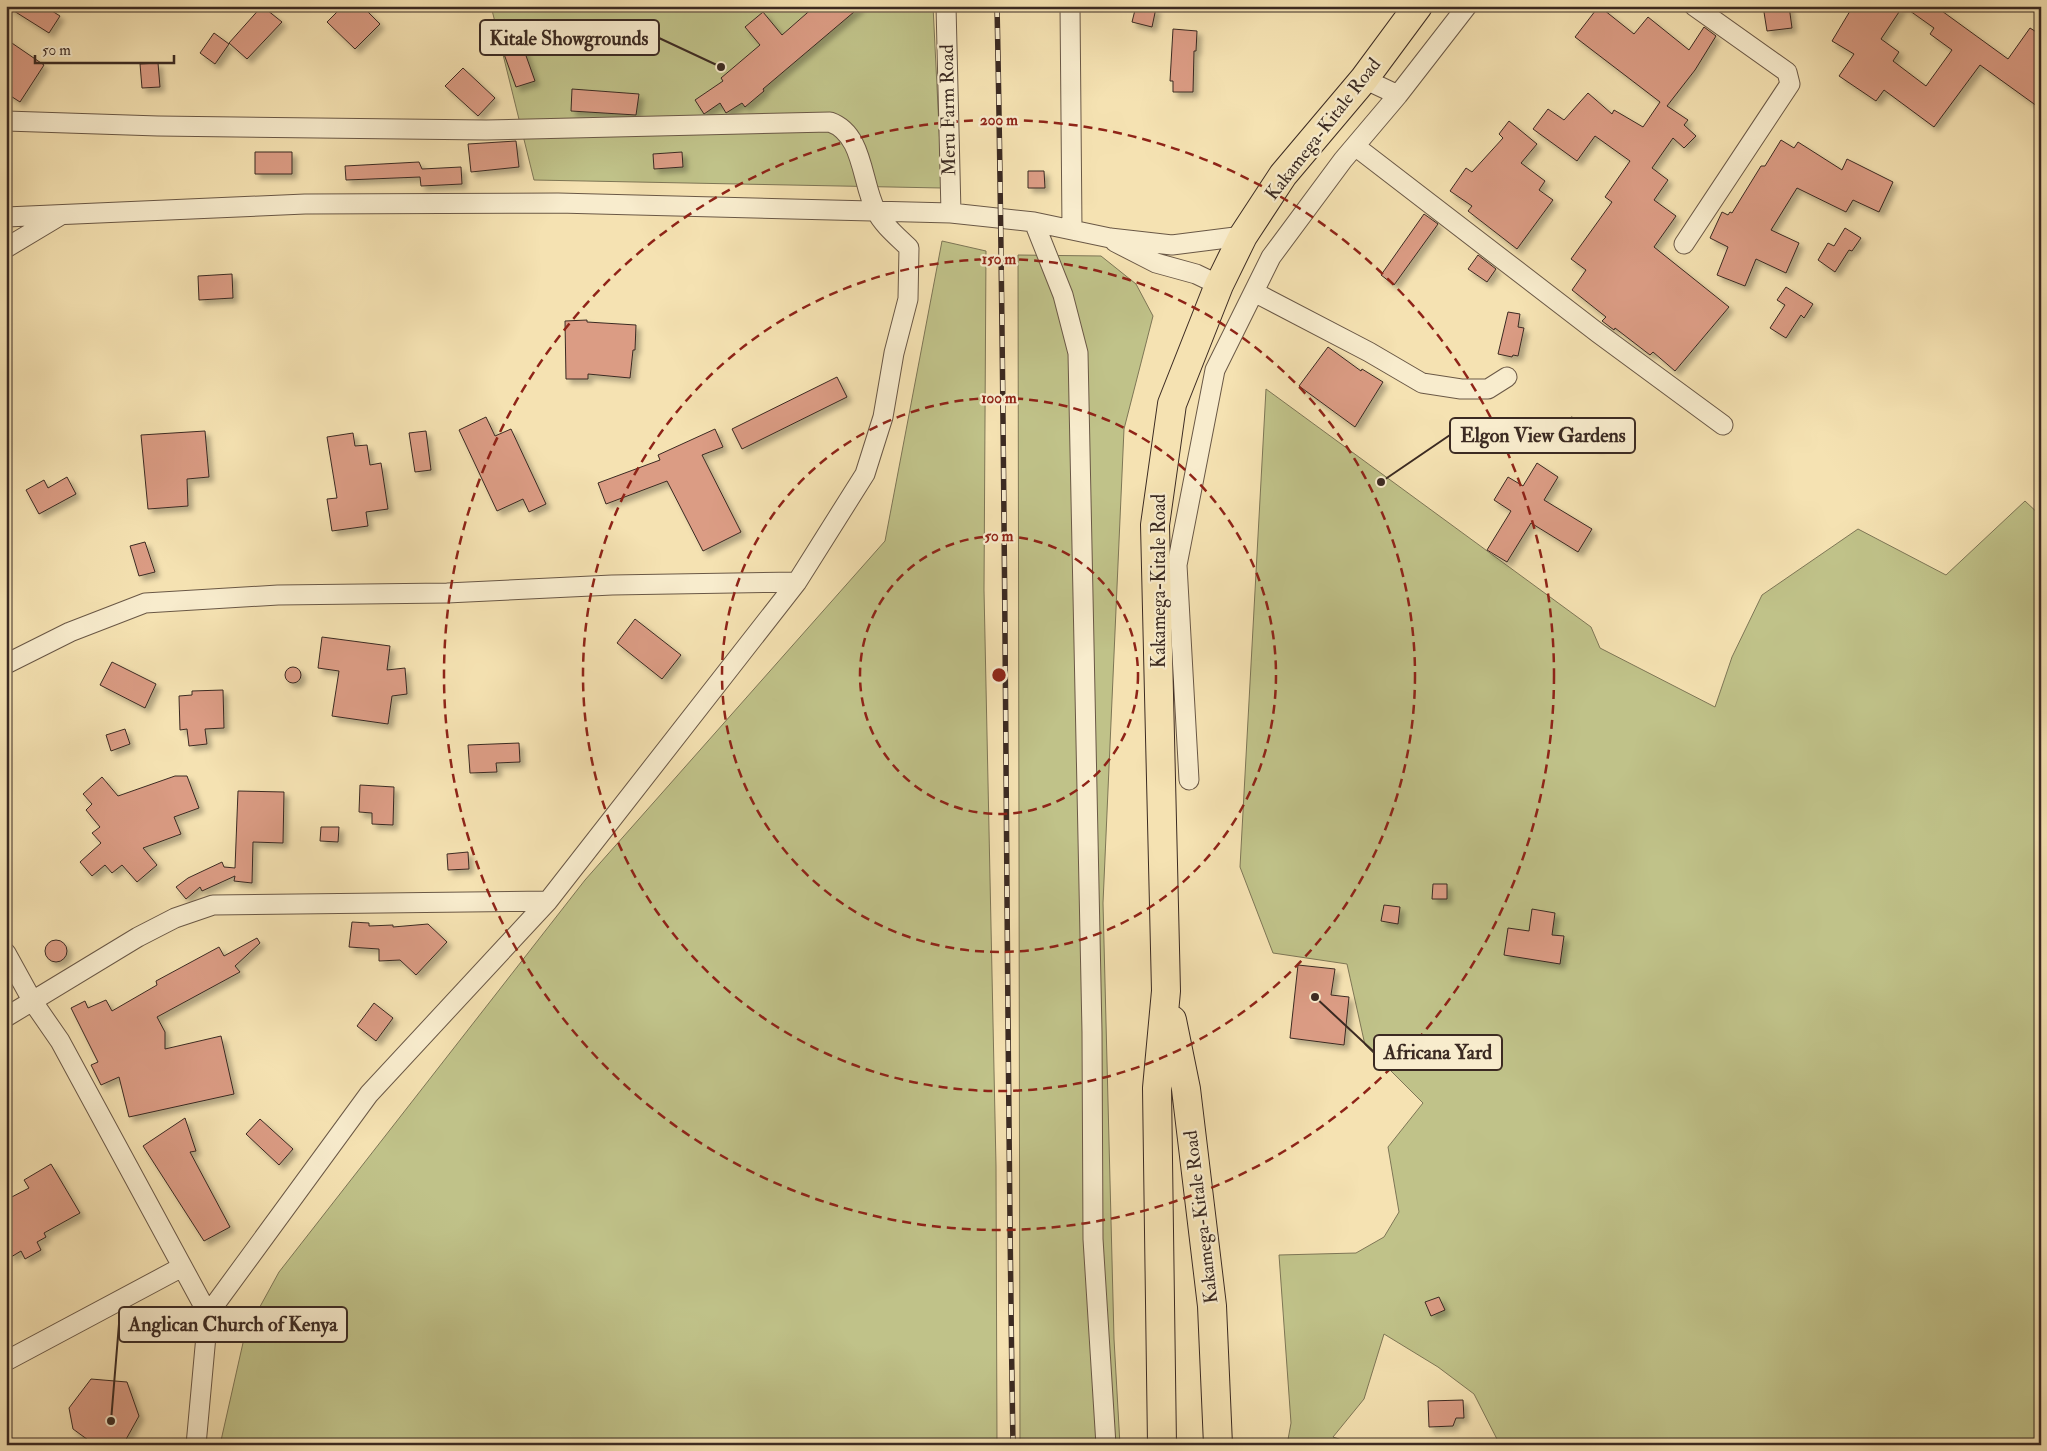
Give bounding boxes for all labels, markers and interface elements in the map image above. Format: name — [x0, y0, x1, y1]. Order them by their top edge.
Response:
callout: Kitale Showgrounds — [480, 20, 659, 55]
text: Kitale Showgrounds — [490, 26, 649, 52]
scale bar — [35, 32, 174, 64]
text: 50 m — [42, 41, 71, 60]
street label: Meru Farm Road — [935, 43, 961, 176]
street label: Kakamega-Kitale Road — [1260, 52, 1387, 205]
text: 200 m — [980, 111, 1018, 130]
text: 150 m — [982, 250, 1016, 269]
text: 100 m — [981, 389, 1017, 408]
callout: Elgon View Gardens — [1450, 418, 1635, 453]
text: Elgon View Gardens — [1460, 423, 1626, 449]
street label: Kakamega-Kitale Road — [1147, 493, 1171, 668]
text: 50 m — [985, 527, 1014, 546]
centre of rings — [990, 666, 1008, 684]
callout: Africana Yard — [1374, 1035, 1502, 1070]
text: Africana Yard — [1383, 1040, 1492, 1065]
street label: Kakamega-Kitale Road — [1178, 1128, 1224, 1305]
callout: Anglican Church of Kenya — [119, 1307, 347, 1342]
text: Anglican Church of Kenya — [128, 1312, 338, 1338]

